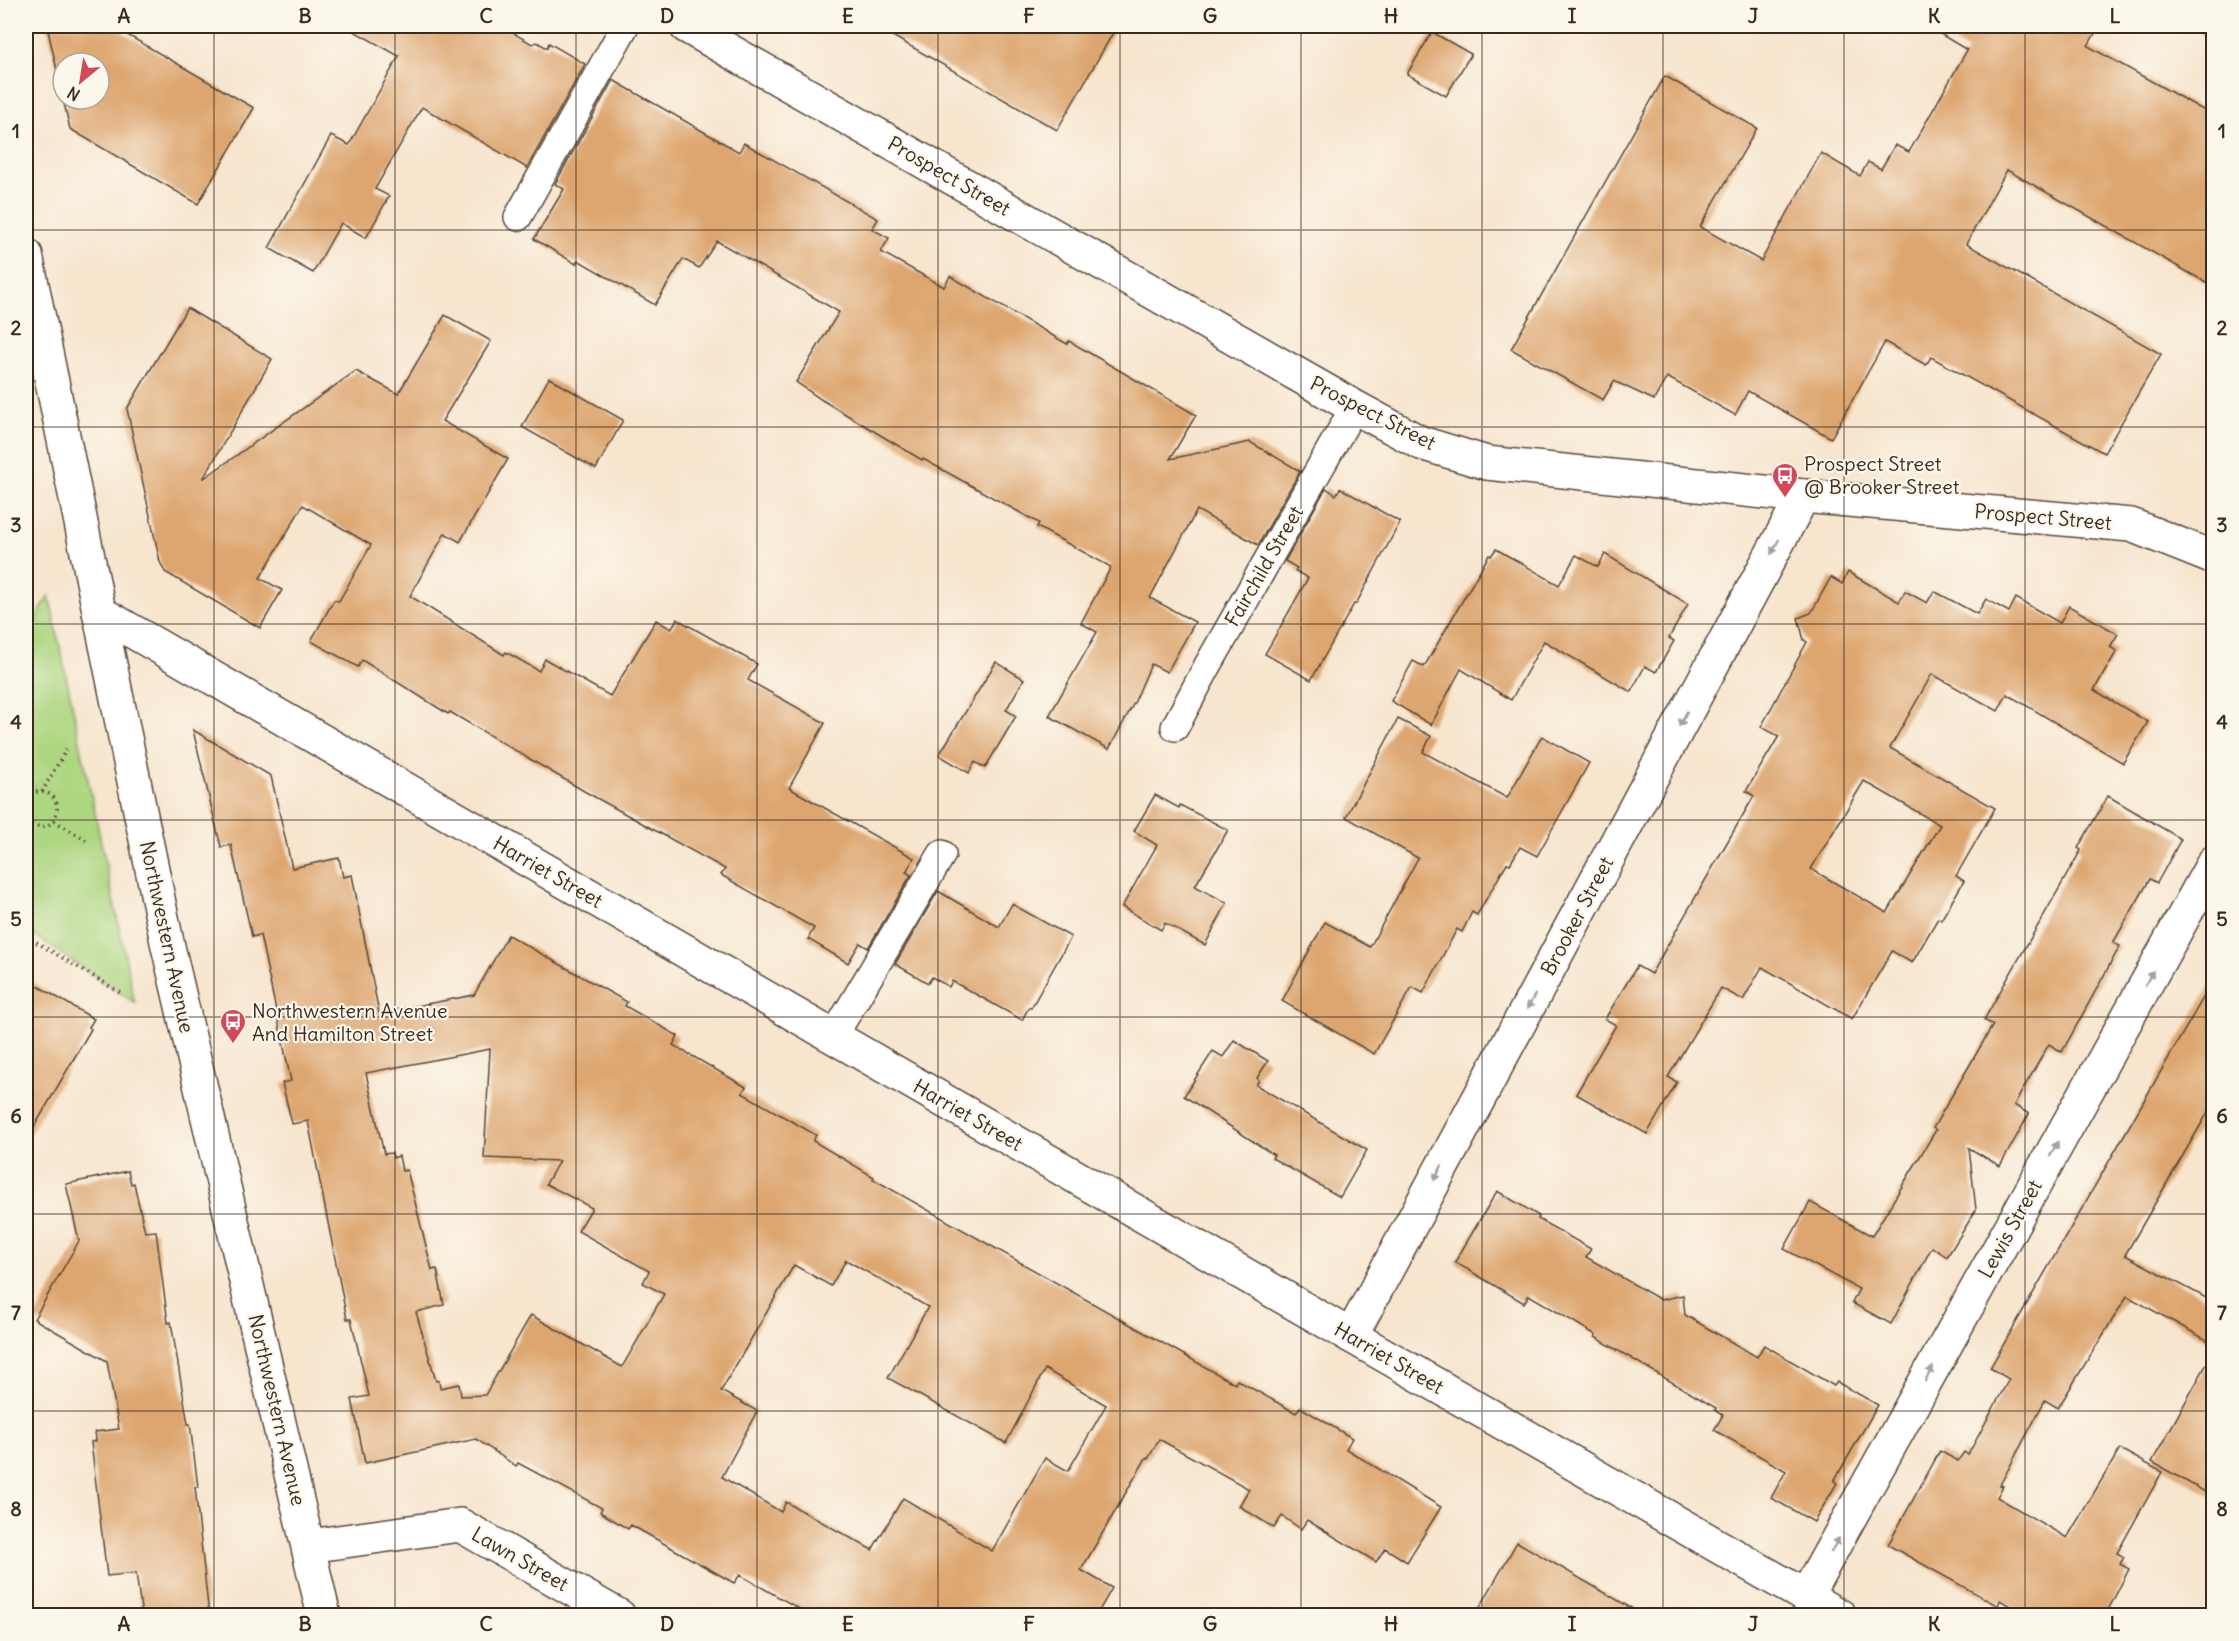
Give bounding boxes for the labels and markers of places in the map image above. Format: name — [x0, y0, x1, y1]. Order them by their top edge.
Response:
place label: Prospect Street @ Brooker Street — [1804, 451, 1960, 499]
bus stop icon: Prospect Street @ Brooker Street — [1770, 461, 1800, 499]
place label: Northwestern Avenue And Hamilton Street — [252, 998, 448, 1046]
bus stop icon: Northwestern Avenue And Hamilton Street — [218, 1007, 248, 1045]

